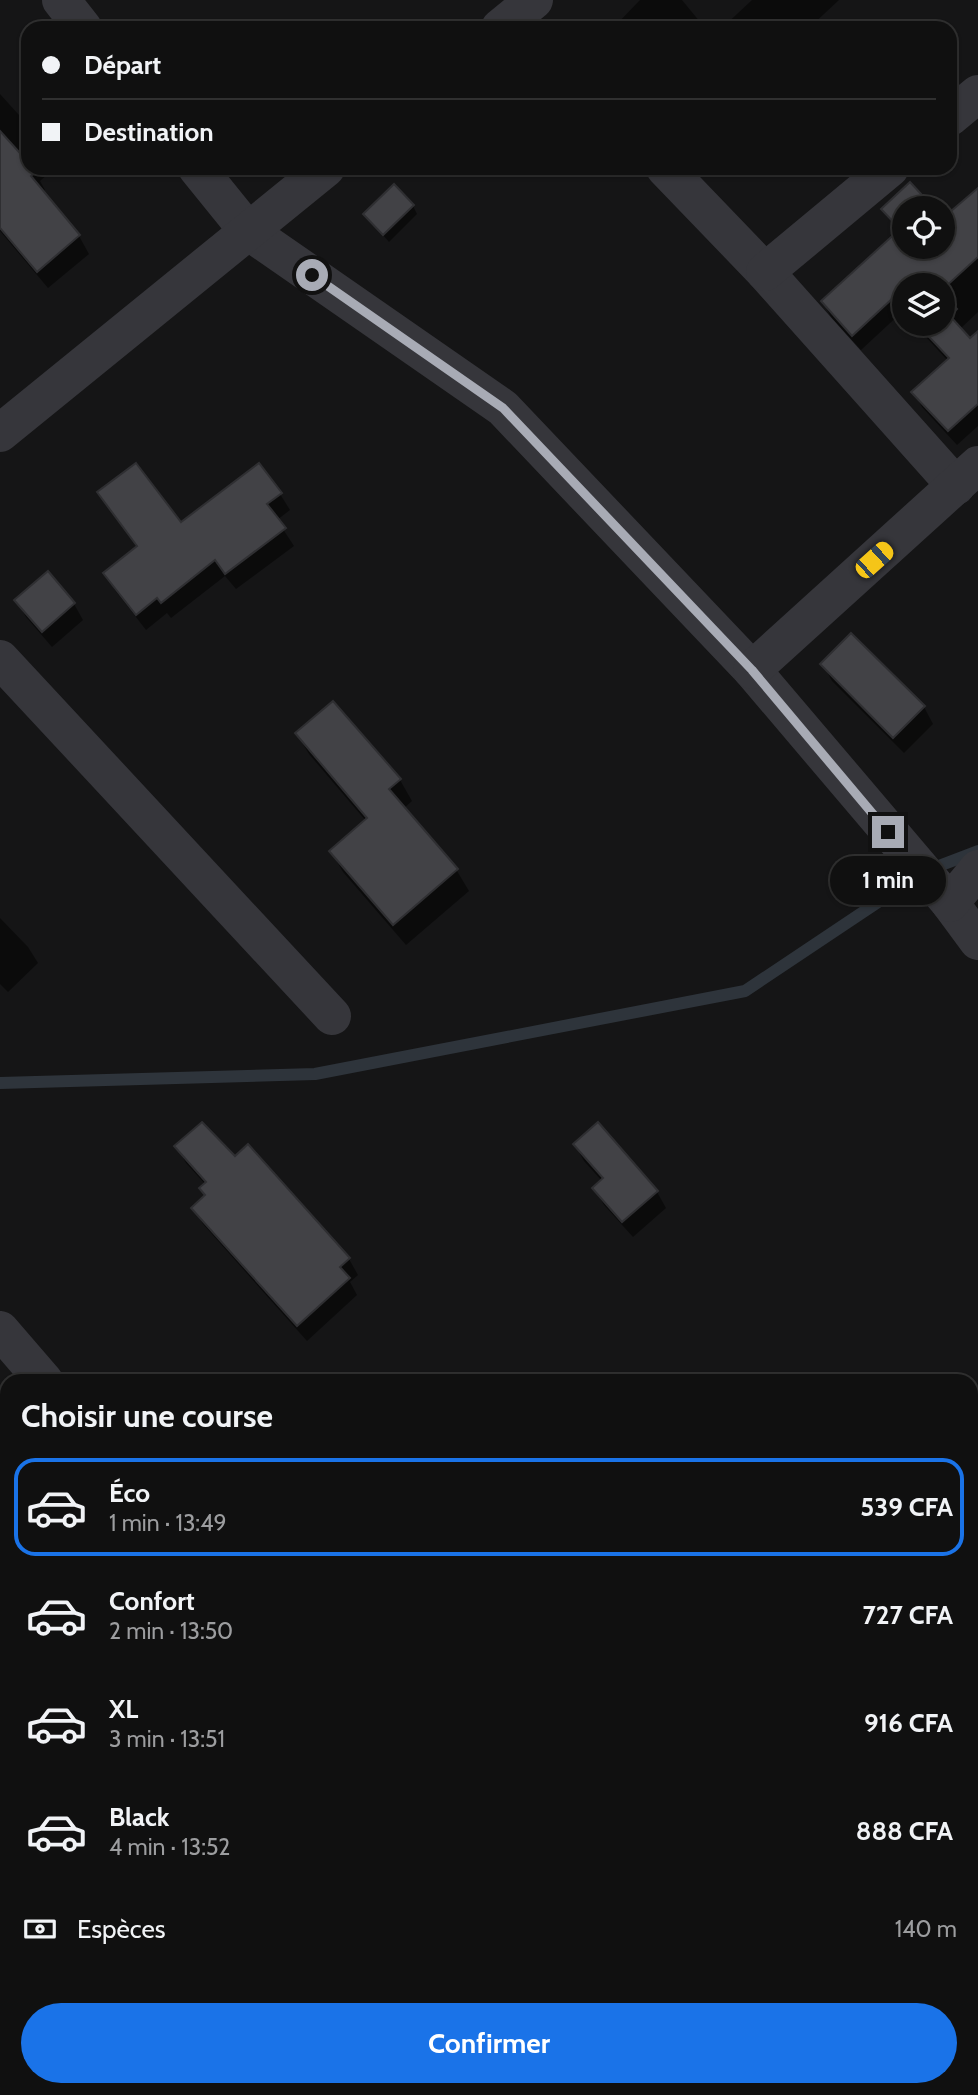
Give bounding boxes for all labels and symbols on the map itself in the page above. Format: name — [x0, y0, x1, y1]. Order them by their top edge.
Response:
route start — [296, 259, 328, 291]
car — [852, 538, 897, 582]
route end — [872, 816, 904, 848]
callout: 1 min — [830, 856, 946, 906]

